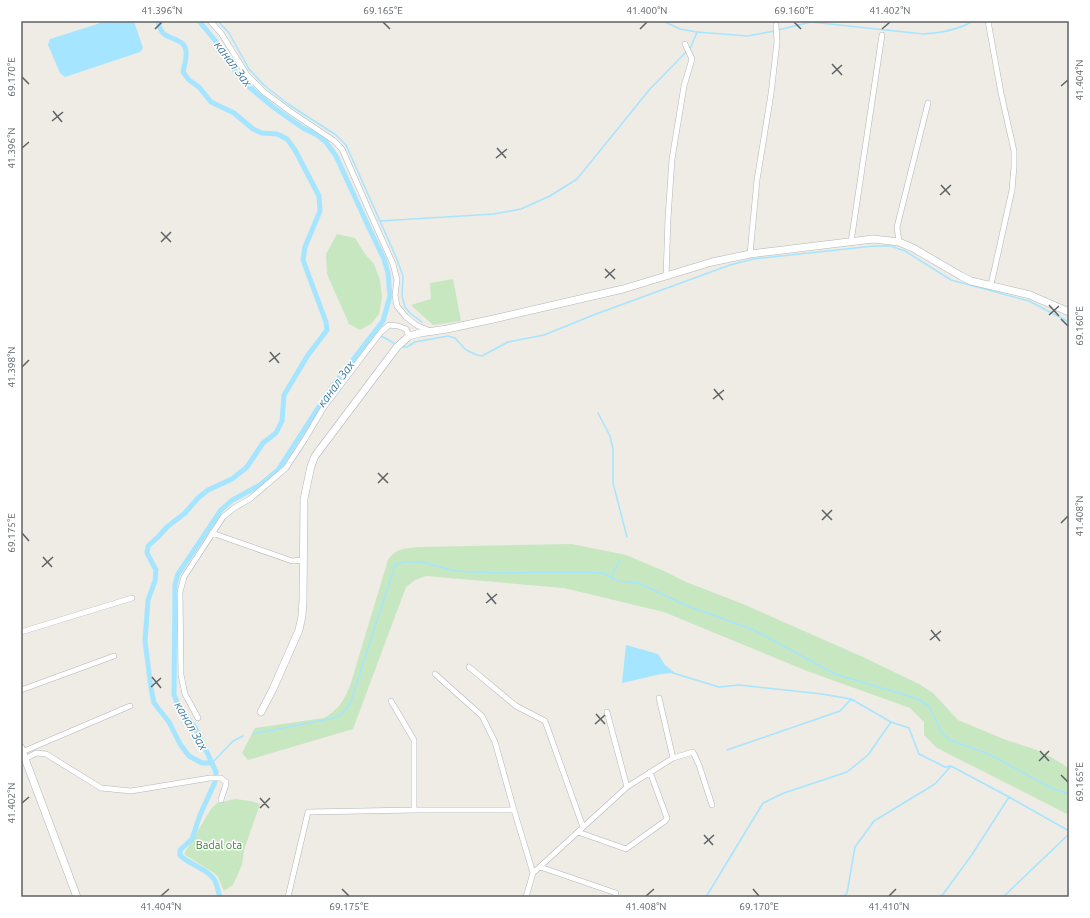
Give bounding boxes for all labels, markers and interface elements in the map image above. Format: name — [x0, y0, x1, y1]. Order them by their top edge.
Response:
text: 41.396°N — [141, 5, 183, 16]
text: 69.165°E — [363, 5, 403, 16]
text: 41.400°N — [626, 5, 668, 16]
text: 69.160°E — [774, 5, 814, 16]
text: 41.402°N — [869, 5, 911, 16]
water label: канал Зах — [212, 38, 255, 89]
text: 69.170°E — [6, 57, 17, 97]
text: 41.404°N — [1074, 59, 1085, 101]
text: 41.396°N — [6, 127, 17, 169]
text: 69.160°E — [1074, 306, 1085, 346]
text: 41.398°N — [6, 346, 17, 388]
water label: канал Зах — [315, 358, 357, 409]
text: 41.408°N — [1074, 495, 1085, 537]
text: 69.175°E — [6, 513, 17, 553]
water label: канал Зах — [172, 699, 211, 753]
text: 69.165°E — [1074, 762, 1085, 802]
text: 41.402°N — [6, 782, 17, 824]
park label: Badal ota — [196, 839, 242, 851]
text: 41.404°N — [140, 901, 182, 912]
text: 69.175°E — [329, 901, 369, 912]
text: 41.408°N — [625, 901, 667, 912]
text: 69.170°E — [739, 901, 779, 912]
text: 41.410°N — [868, 901, 910, 912]

